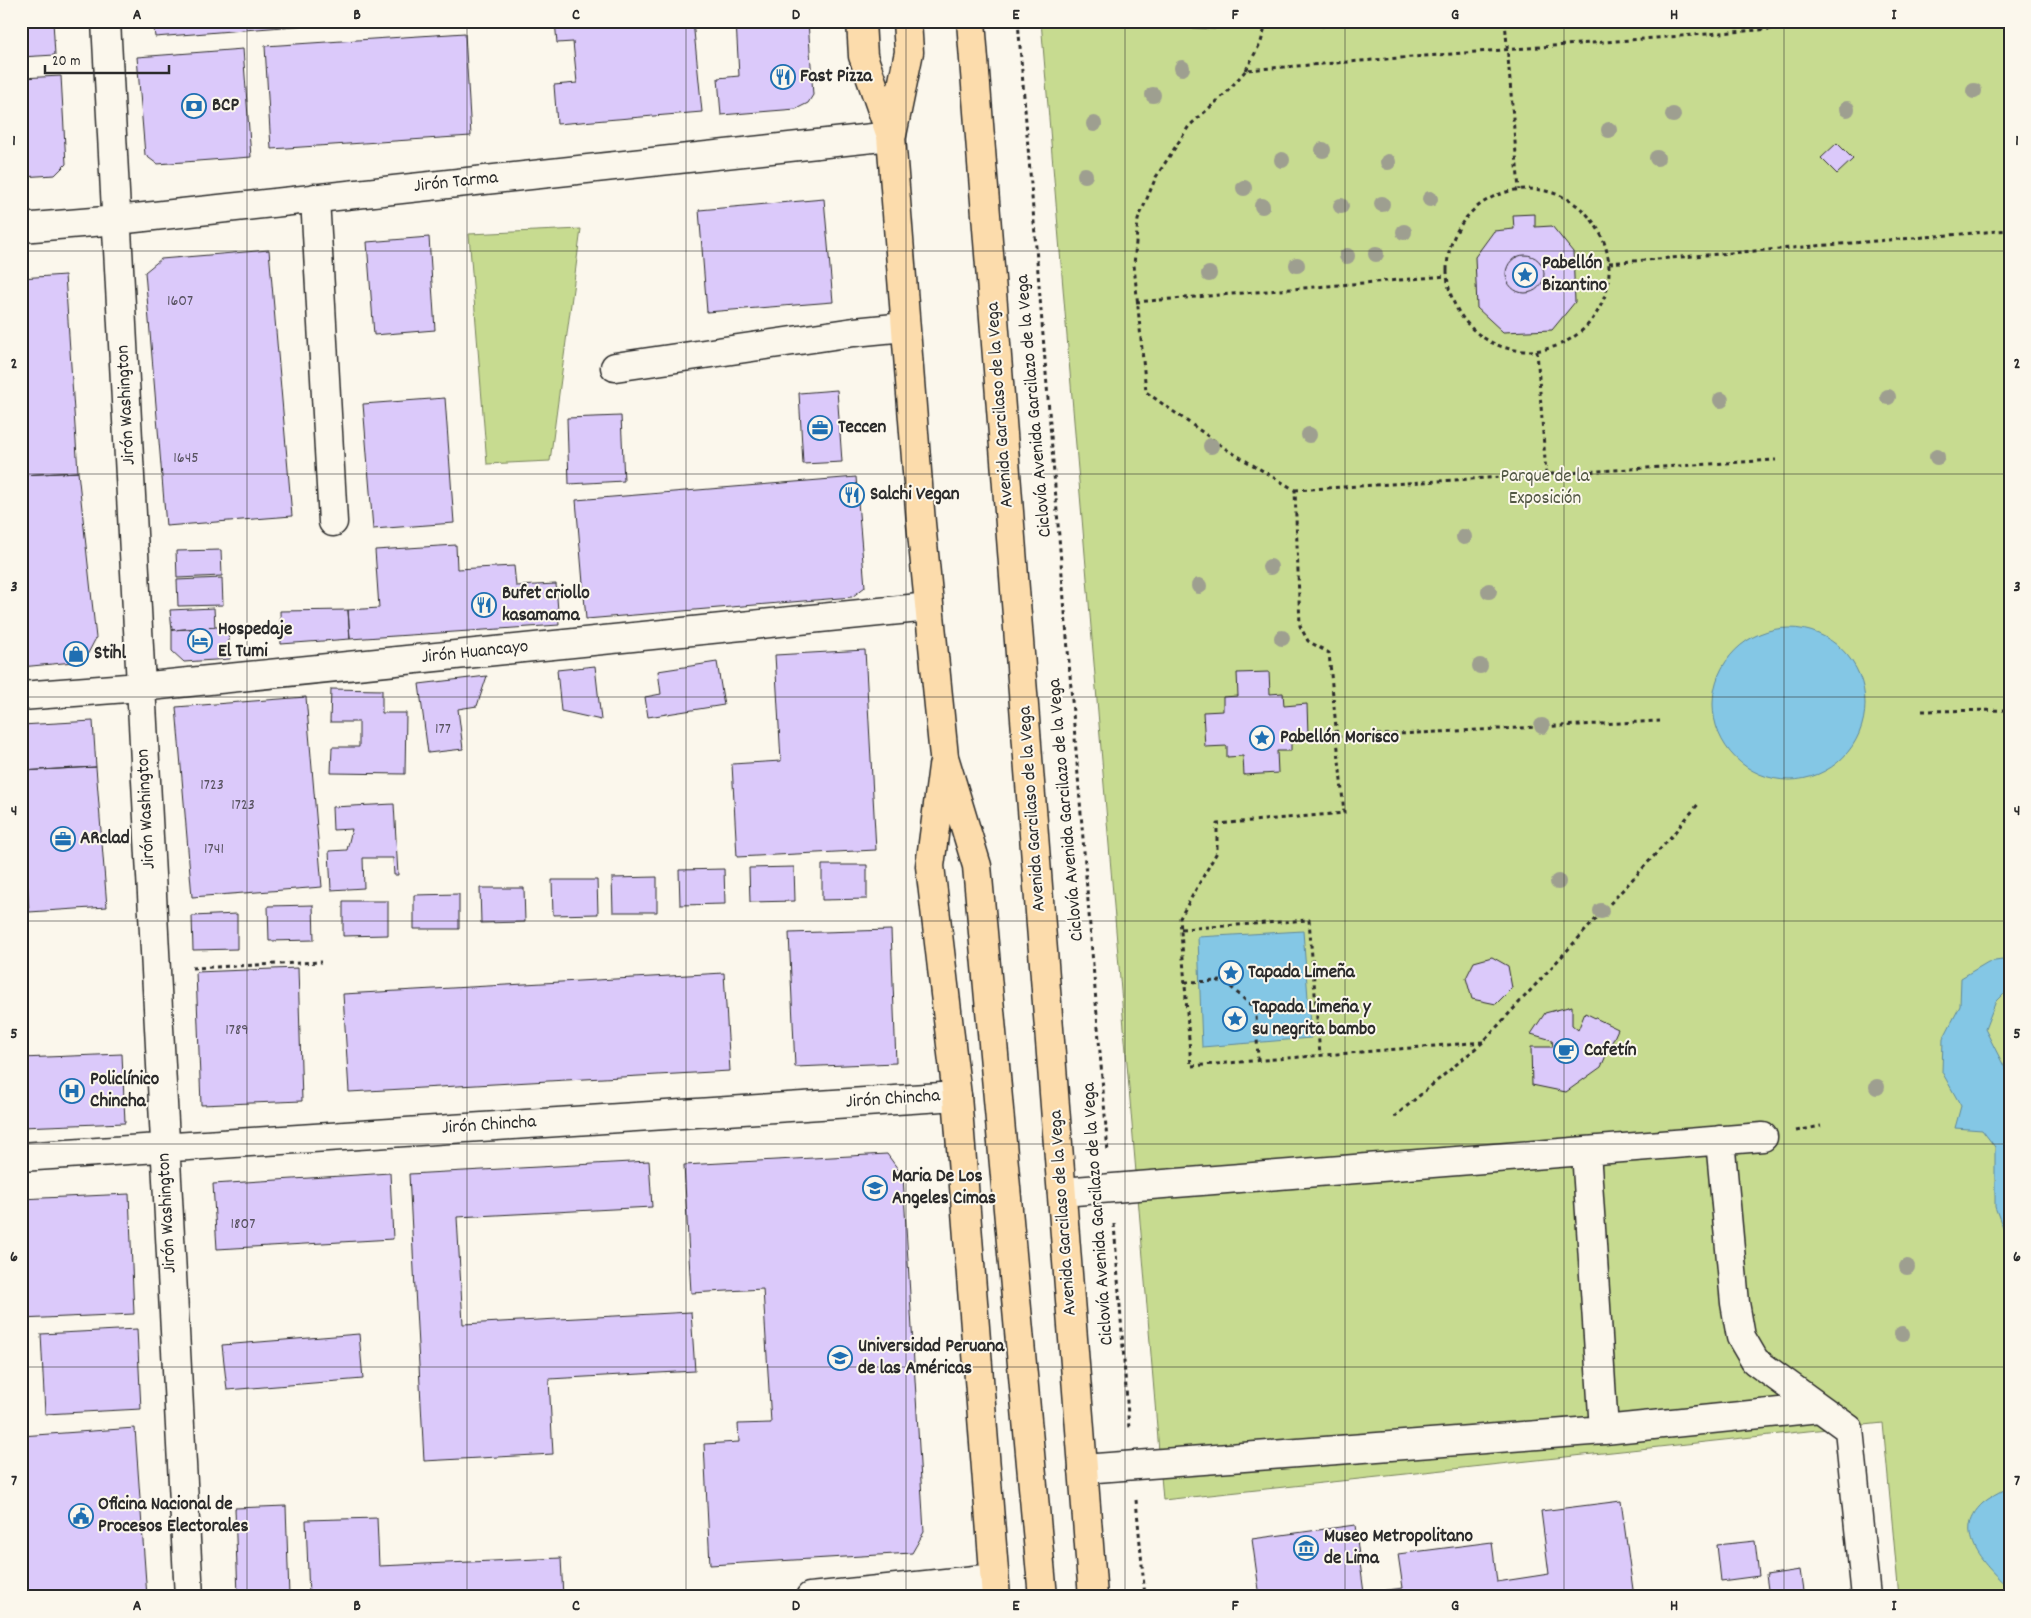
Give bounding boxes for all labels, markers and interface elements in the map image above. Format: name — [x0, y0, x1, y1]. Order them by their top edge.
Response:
text: A — [133, 4, 142, 27]
text: B — [353, 4, 361, 27]
text: C — [572, 4, 580, 27]
text: D — [792, 4, 801, 27]
text: E — [1012, 4, 1020, 27]
text: F — [1231, 4, 1239, 27]
text: G — [1451, 4, 1459, 27]
text: H — [1670, 4, 1678, 27]
text: I — [1892, 4, 1898, 27]
scale bar — [45, 42, 169, 74]
text: 20 m — [52, 51, 80, 73]
restaurant icon: Fast Pizza — [770, 64, 796, 90]
place label: Fast Pizza — [800, 64, 873, 91]
bank icon: BCP — [181, 93, 207, 119]
place label: BCP — [212, 93, 239, 120]
text: 1 — [12, 130, 16, 153]
text: 1 — [2015, 130, 2019, 153]
street label: Jirón Tarma — [413, 165, 501, 201]
place label: Pabellón Bizantino — [1542, 251, 1608, 300]
place icon: Pabellón Bizantino — [1512, 262, 1538, 288]
street label: Ciclovía Avenida Garcilazo de la Vega — [1010, 272, 1060, 538]
house number: 1607 — [167, 290, 193, 313]
street label: Avenida Garcilaso de la Vega — [980, 300, 1022, 509]
street label: Jirón Washington — [110, 344, 144, 466]
text: 2 — [11, 353, 18, 376]
text: 2 — [2014, 353, 2021, 376]
office icon: Teccen — [807, 415, 833, 441]
place label: Teccen — [838, 415, 887, 442]
house number: 1645 — [173, 447, 199, 470]
park label: Parque de la Exposición — [1501, 464, 1591, 513]
restaurant icon: Salchi Vegan — [839, 482, 865, 508]
place label: Salchi Vegan — [870, 482, 960, 509]
text: 3 — [10, 576, 18, 599]
text: 3 — [2013, 576, 2021, 599]
place label: Bufet criollo kasamama — [502, 581, 590, 630]
restaurant icon: Bufet criollo kasamama — [471, 592, 497, 618]
place label: Hospedaje El Tumi — [218, 617, 292, 666]
hotel icon: Hospedaje El Tumi — [187, 628, 213, 654]
street label: Jirón Huancayo — [420, 634, 530, 672]
shop icon: Stihl — [63, 641, 89, 667]
place label: Stihl — [94, 641, 127, 668]
street label: Ciclovía Avenida Garcilazo de la Vega — [1042, 676, 1092, 942]
street label: Avenida Garcilaso de la Vega — [1012, 704, 1054, 913]
house number: 177 — [435, 718, 451, 741]
place icon: Pabellón Morisco — [1249, 725, 1275, 751]
place label: Pabellón Morisco — [1280, 725, 1400, 752]
street label: Jirón Washington — [130, 748, 164, 870]
house number: 1723 — [200, 774, 224, 797]
house number: 1723 — [231, 794, 255, 817]
text: 4 — [11, 800, 17, 823]
text: 4 — [2014, 800, 2020, 823]
office icon: ARclad — [50, 826, 76, 852]
place label: ARclad — [80, 826, 130, 853]
house number: 1741 — [204, 838, 224, 861]
place icon: Tapada Limeña — [1218, 960, 1244, 986]
place label: Tapada Limeña — [1248, 960, 1356, 987]
place label: Tapada Limeña y su negrita bambo — [1252, 995, 1376, 1044]
place icon: Tapada Limeña y su negrita bambo — [1222, 1006, 1248, 1032]
house number: 1789 — [225, 1019, 249, 1042]
text: 5 — [10, 1023, 18, 1046]
text: 5 — [2013, 1023, 2021, 1046]
cafe icon: Cafetín — [1553, 1038, 1579, 1064]
place label: Cafetín — [1584, 1038, 1637, 1065]
place label: Policlínico Chincha — [90, 1067, 160, 1116]
hospital icon: Policlínico Chincha — [59, 1078, 85, 1104]
street label: Ciclovía Avenida Garcilazo de la Vega — [1076, 1081, 1122, 1346]
street label: Jirón Chincha — [845, 1083, 942, 1117]
street label: Avenida Garcilaso de la Vega — [1043, 1108, 1085, 1317]
street label: Jirón Chincha — [441, 1109, 538, 1143]
street label: Jirón Washington — [151, 1152, 185, 1274]
place label: Maria De Los Angeles Cimas — [892, 1164, 996, 1213]
school or university icon: Maria De Los Angeles Cimas — [862, 1175, 888, 1201]
house number: 1807 — [231, 1213, 255, 1236]
text: 6 — [10, 1246, 18, 1269]
text: 6 — [2013, 1246, 2021, 1269]
place label: Universidad Peruana de las Américas — [858, 1334, 1005, 1383]
school or university icon: Universidad Peruana de las Américas — [827, 1345, 853, 1371]
text: 7 — [11, 1470, 17, 1493]
text: 7 — [2014, 1470, 2020, 1493]
place label: Oficina Nacional de Procesos Electorales — [98, 1492, 248, 1541]
public building icon: Oficina Nacional de Procesos Electorales — [68, 1503, 94, 1529]
place label: Museo Metropolitano de Lima — [1324, 1524, 1473, 1573]
museum icon: Museo Metropolitano de Lima — [1293, 1535, 1319, 1561]
text: A — [133, 1595, 142, 1618]
text: B — [353, 1595, 361, 1618]
text: C — [572, 1595, 580, 1618]
text: D — [792, 1595, 801, 1618]
text: E — [1012, 1595, 1020, 1618]
text: F — [1231, 1595, 1239, 1618]
text: G — [1451, 1595, 1459, 1618]
text: H — [1670, 1595, 1678, 1618]
text: I — [1892, 1595, 1898, 1618]

